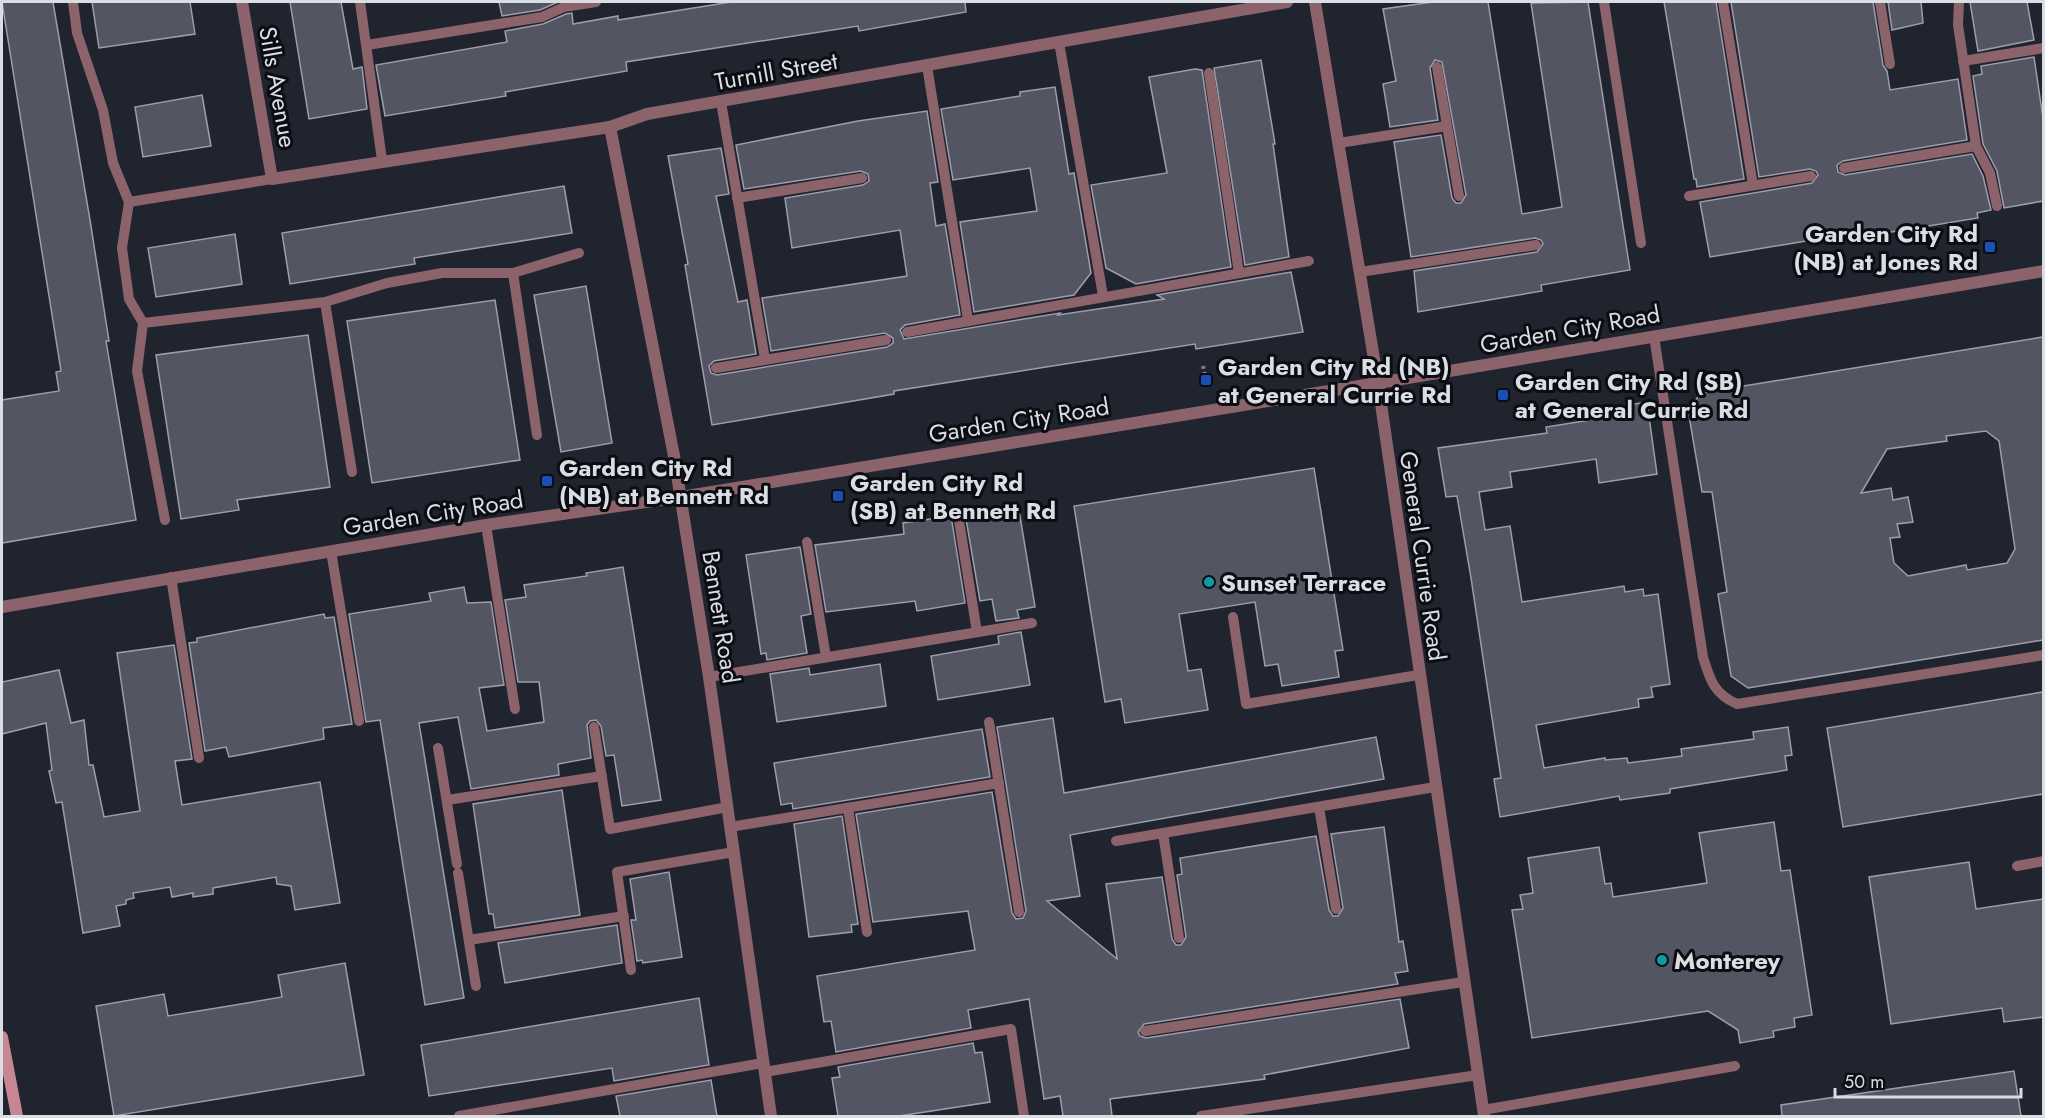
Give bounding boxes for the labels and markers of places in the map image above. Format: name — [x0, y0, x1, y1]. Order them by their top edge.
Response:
place label: Garden City Rd (NB) at Jones Rd — [1794, 216, 1978, 279]
marker: Garden City Rd (NB) at Jones Rd — [1983, 240, 1997, 254]
place label: Garden City Rd (NB) at General Currie Rd — [1218, 349, 1451, 412]
place label: Garden City Rd (SB) at General Currie Rd — [1515, 364, 1748, 427]
marker: Garden City Rd (NB) at General Currie Rd — [1199, 373, 1213, 387]
marker: Garden City Rd (SB) at General Currie Rd — [1496, 388, 1510, 402]
place label: Garden City Rd (NB) at Bennett Rd — [559, 450, 769, 513]
place label: Garden City Rd (SB) at Bennett Rd — [850, 465, 1056, 528]
marker: Garden City Rd (NB) at Bennett Rd — [540, 474, 554, 488]
marker: Garden City Rd (SB) at Bennett Rd — [831, 489, 845, 503]
place label: Sunset Terrace — [1221, 565, 1386, 600]
marker: Sunset Terrace — [1202, 575, 1216, 589]
place label: Monterey — [1674, 943, 1781, 978]
marker: Monterey — [1655, 953, 1669, 967]

